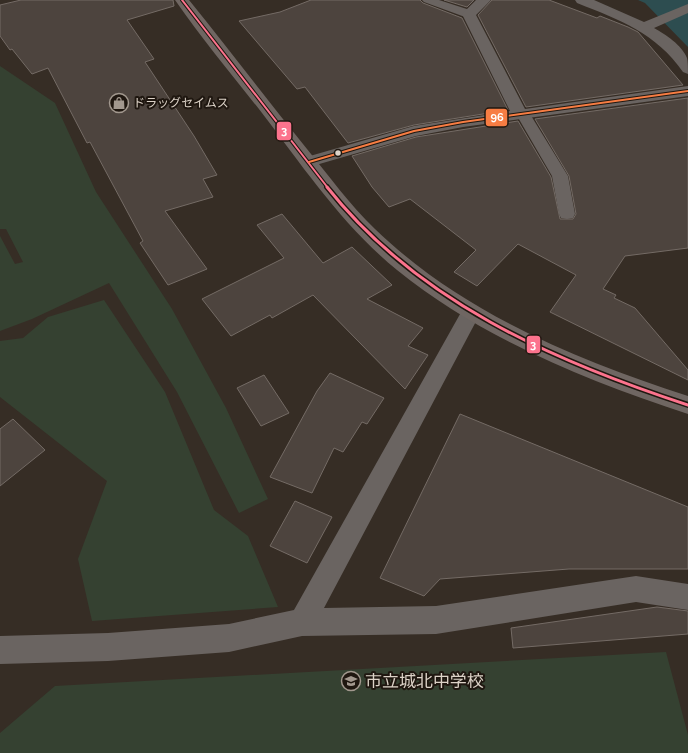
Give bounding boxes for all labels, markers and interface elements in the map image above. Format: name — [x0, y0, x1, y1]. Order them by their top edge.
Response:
shop icon: ドラッグセイムス — [108, 92, 130, 114]
place label: ドラッグセイムス — [133, 96, 229, 110]
line badge: 96 — [485, 108, 508, 127]
text: 96 — [490, 111, 504, 124]
line badge: 3 — [276, 121, 292, 141]
text: 3 — [281, 125, 287, 138]
unlabelled marker — [333, 148, 343, 158]
line badge: 3 — [526, 335, 541, 354]
text: 3 — [530, 339, 536, 352]
school or university icon: 市立城北中学校 — [340, 670, 362, 692]
place label: 市立城北中学校 — [365, 671, 484, 691]

